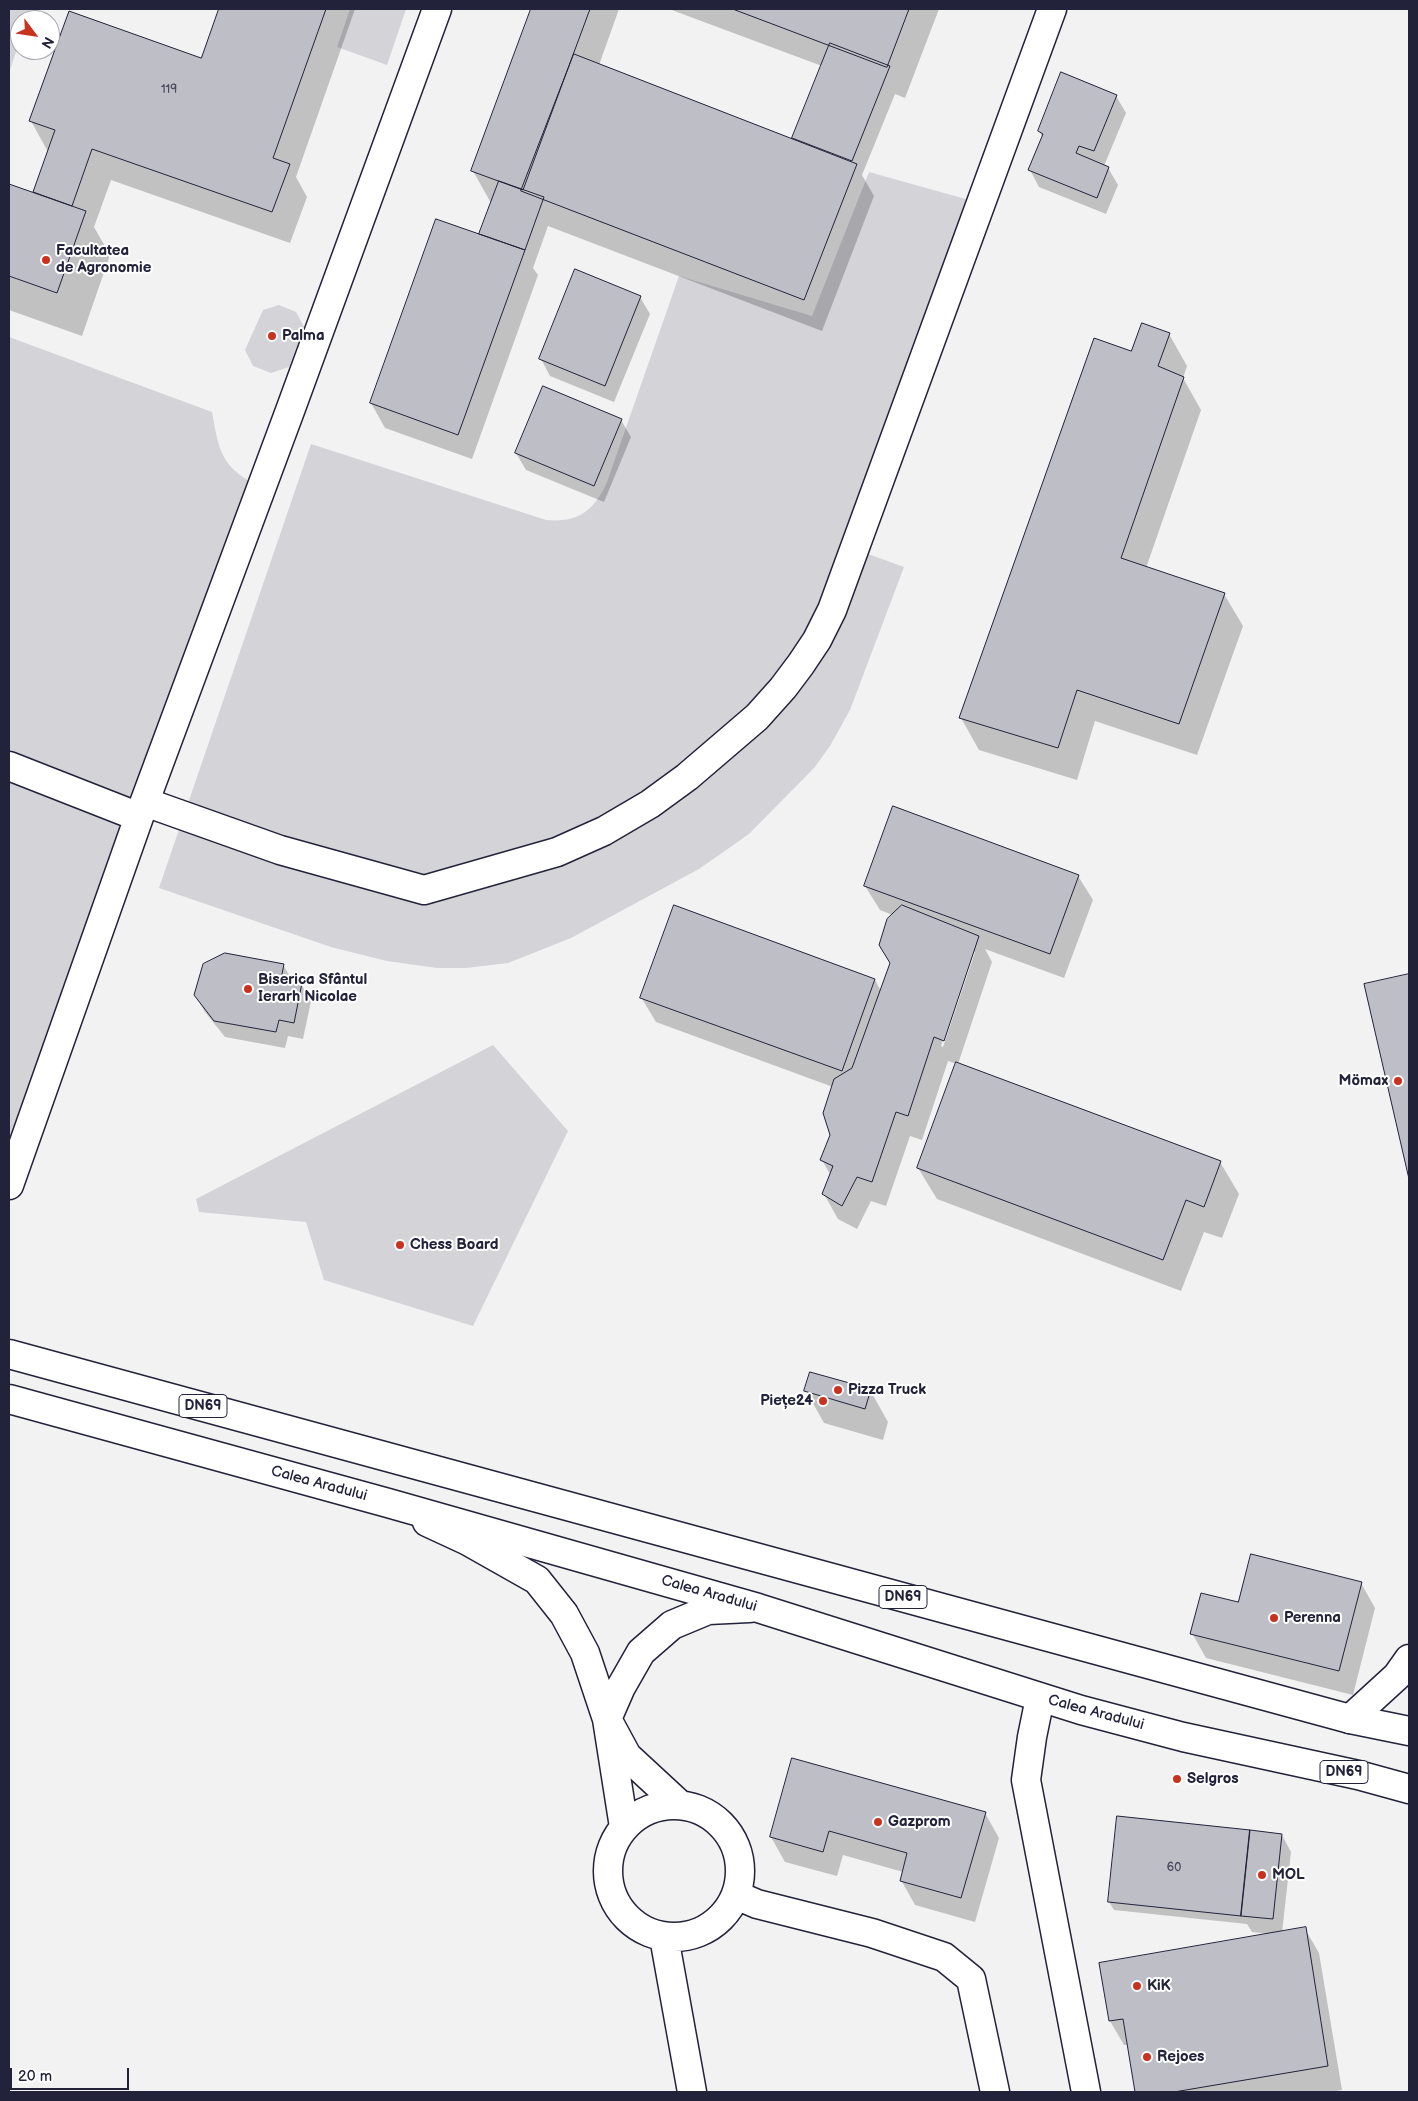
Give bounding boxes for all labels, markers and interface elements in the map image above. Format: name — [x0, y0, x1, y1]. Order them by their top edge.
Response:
north arrow — [10, 10, 60, 60]
text: N — [37, 34, 57, 51]
house number: 119 — [161, 83, 177, 97]
place label: Facultatea de Agronomie — [56, 242, 151, 277]
marker: Facultatea de Agronomie — [40, 254, 52, 266]
place label: Palma — [282, 327, 324, 345]
marker: Palma — [266, 330, 278, 342]
place label: Biserica Sfântul Ierarh Nicolae — [258, 971, 367, 1006]
marker: Biserica Sfântul Ierarh Nicolae — [242, 983, 254, 995]
place label: Mömax — [1339, 1072, 1388, 1090]
marker: Mömax — [1392, 1075, 1404, 1087]
place label: Chess Board — [410, 1236, 498, 1254]
marker: Chess Board — [394, 1239, 406, 1251]
place label: Pizza Truck — [848, 1381, 926, 1399]
marker: Pizza Truck — [832, 1384, 844, 1396]
place label: Piețe24 — [760, 1392, 813, 1410]
road number: DN69 — [179, 1394, 227, 1418]
marker: Piețe24 — [817, 1395, 829, 1407]
street label: Calea Aradului — [269, 1463, 369, 1505]
street label: Calea Aradului — [659, 1572, 759, 1616]
road number: DN69 — [879, 1585, 927, 1608]
place label: Perenna — [1284, 1609, 1341, 1627]
marker: Perenna — [1268, 1612, 1280, 1624]
street label: Calea Aradului — [1046, 1692, 1146, 1734]
road number: DN69 — [1320, 1760, 1368, 1784]
place label: Selgros — [1187, 1770, 1239, 1788]
marker: Selgros — [1171, 1773, 1183, 1785]
place label: Gazprom — [888, 1813, 951, 1831]
marker: Gazprom — [872, 1816, 884, 1828]
house number: 60 — [1167, 1861, 1181, 1875]
place label: MOL — [1272, 1866, 1305, 1884]
marker: MOL — [1256, 1869, 1268, 1881]
place label: KiK — [1147, 1977, 1171, 1995]
marker: KiK — [1131, 1980, 1143, 1992]
place label: Rejoes — [1157, 2048, 1204, 2066]
marker: Rejoes — [1141, 2051, 1153, 2063]
scale bar — [12, 2058, 131, 2090]
text: 20 m — [18, 2067, 52, 2086]

